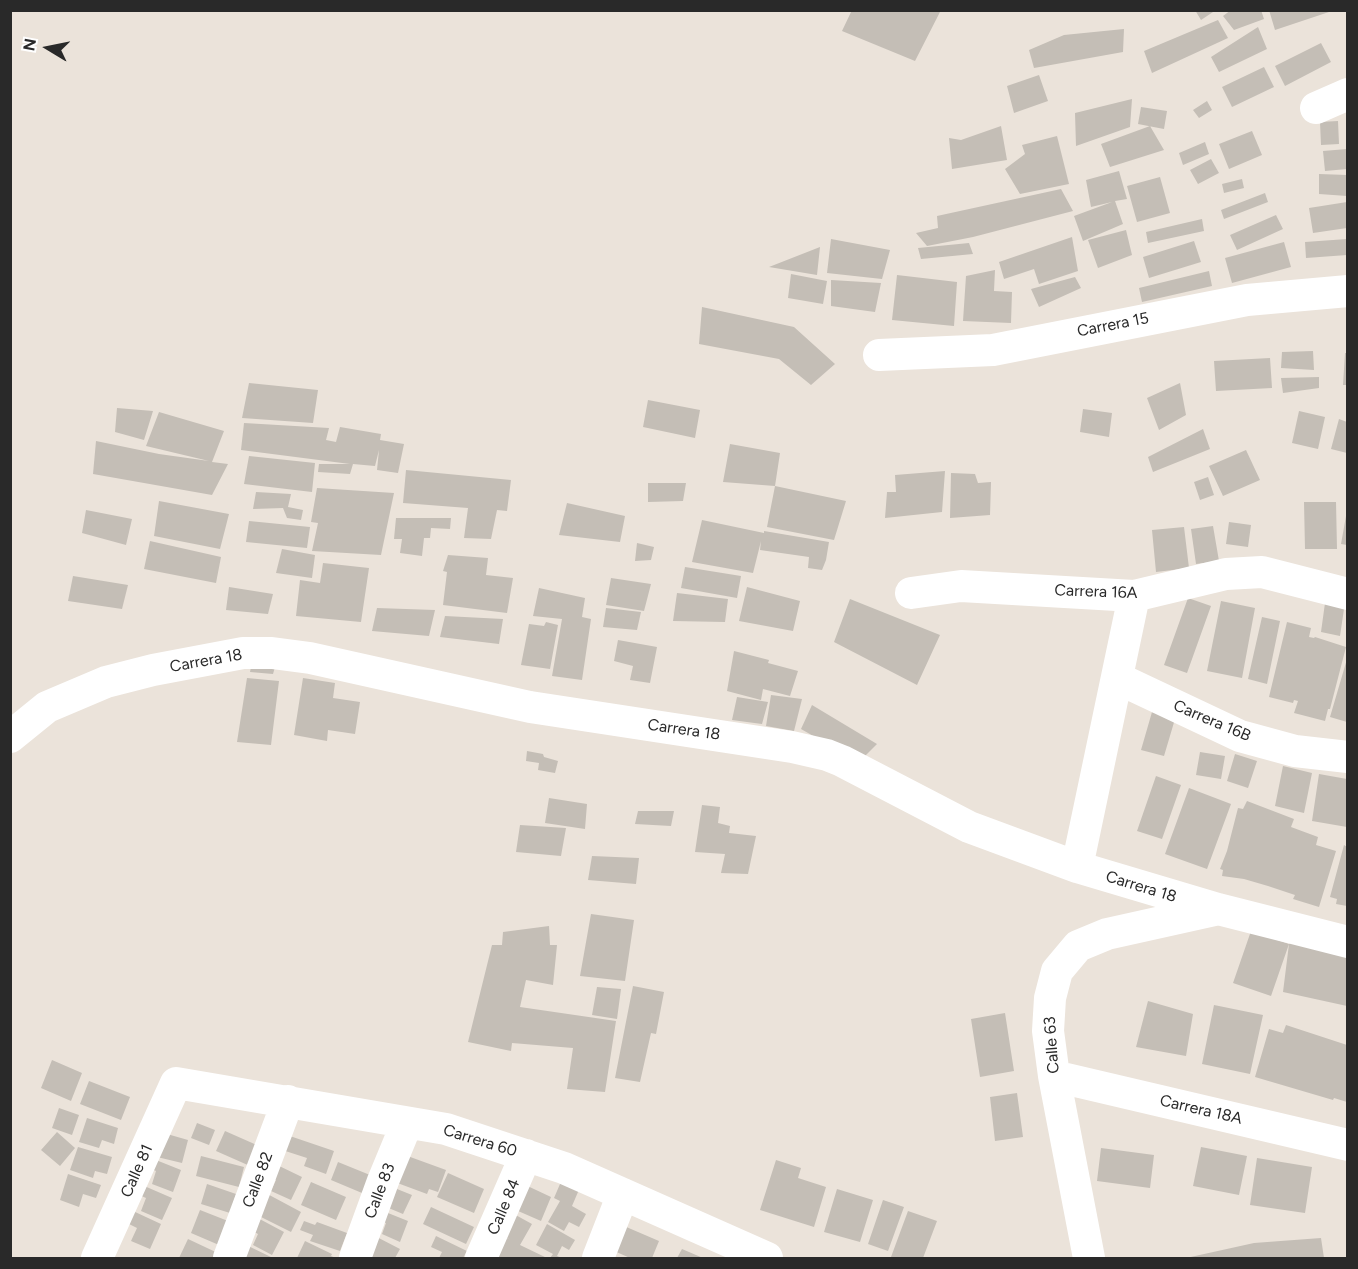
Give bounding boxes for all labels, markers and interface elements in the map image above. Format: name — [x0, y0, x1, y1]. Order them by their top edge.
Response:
north arrow — [18, 18, 78, 78]
text: N — [19, 37, 40, 53]
street label: Carrera 15 — [1076, 309, 1150, 341]
street label: Carrera 16A — [1054, 581, 1138, 603]
street label: Carrera 18 — [168, 645, 244, 677]
street label: Carrera 16B — [1170, 696, 1254, 746]
street label: Carrera 18 — [646, 715, 722, 745]
street label: Carrera 18 — [1103, 867, 1179, 907]
street label: Calle 63 — [1040, 1016, 1064, 1074]
street label: Carrera 18A — [1158, 1091, 1244, 1129]
street label: Carrera 60 — [441, 1121, 519, 1161]
street label: Calle 81 — [117, 1142, 157, 1200]
street label: Calle 82 — [239, 1149, 277, 1211]
street label: Calle 83 — [361, 1161, 399, 1221]
street label: Calle 84 — [484, 1176, 524, 1238]

